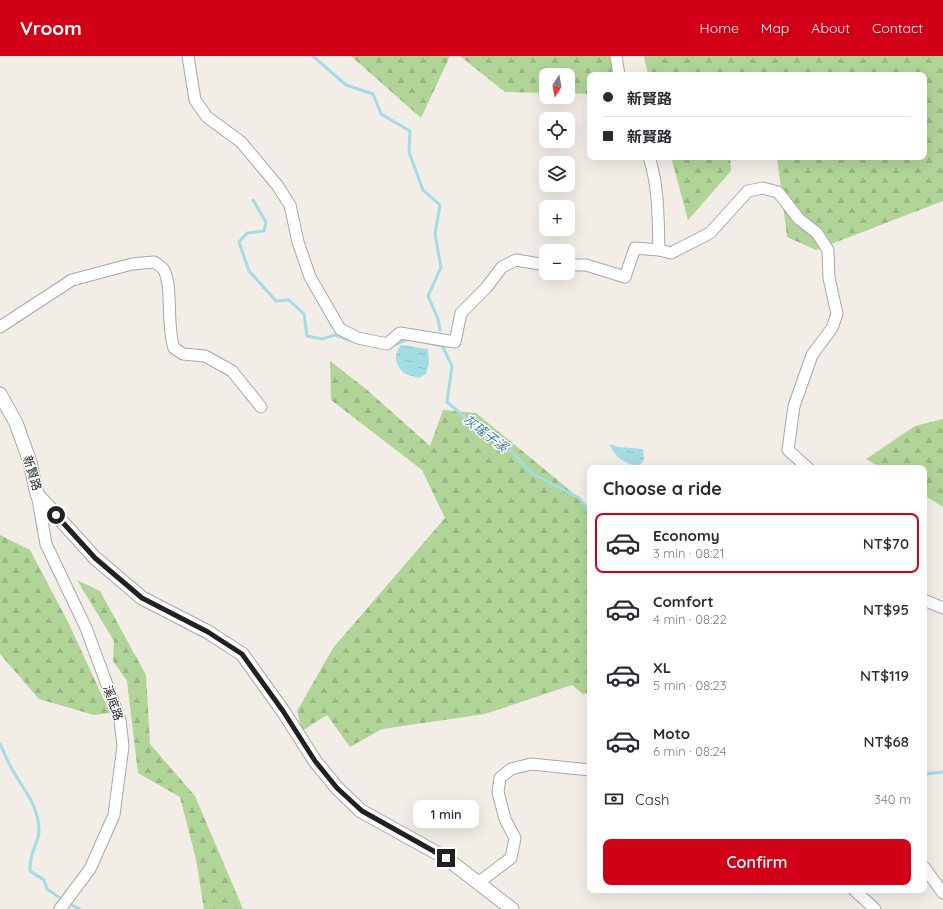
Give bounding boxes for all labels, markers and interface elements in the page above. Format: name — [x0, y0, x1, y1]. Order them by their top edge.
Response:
text: Vroom — [20, 16, 82, 40]
text: Home — [700, 19, 739, 37]
text: Map — [761, 19, 789, 37]
text: About — [811, 19, 850, 37]
text: Contact — [872, 19, 923, 37]
north arrow — [539, 68, 575, 104]
map controls — [539, 68, 575, 280]
text: 新賢路 — [627, 89, 672, 108]
button: locate — [539, 112, 575, 148]
text: 新賢路 — [627, 127, 672, 146]
button: layers — [539, 156, 575, 192]
button: + — [539, 200, 575, 236]
button: − — [539, 244, 575, 280]
water label: 灰瑤子溪 — [460, 411, 513, 456]
street label: 新賢路 — [20, 453, 45, 492]
text: Choose a ride — [603, 477, 722, 500]
route start — [47, 506, 65, 524]
icon: car — [605, 525, 641, 561]
text: Economy — [653, 526, 720, 545]
text: NT$70 — [863, 534, 909, 553]
text: 3 min · 08:21 — [653, 545, 724, 561]
icon: car — [605, 591, 641, 627]
text: Comfort — [653, 592, 714, 611]
text: NT$95 — [863, 600, 909, 619]
text: 4 min · 08:22 — [653, 611, 727, 627]
icon: car — [605, 657, 641, 693]
text: XL — [653, 658, 671, 677]
text: NT$119 — [860, 666, 909, 685]
text: 5 min · 08:23 — [653, 677, 727, 693]
street label: 溪底路 — [101, 683, 126, 722]
icon: car — [605, 723, 641, 759]
text: Moto — [653, 724, 690, 743]
text: NT$68 — [864, 732, 909, 751]
text: 6 min · 08:24 — [653, 743, 726, 759]
icon: cash — [603, 788, 625, 810]
text: Cash — [635, 790, 669, 809]
text: 340 m — [874, 791, 911, 807]
callout: 1 min — [413, 800, 479, 828]
text: 1 min — [430, 806, 462, 822]
button: Confirm — [603, 839, 911, 885]
route end — [437, 849, 455, 867]

